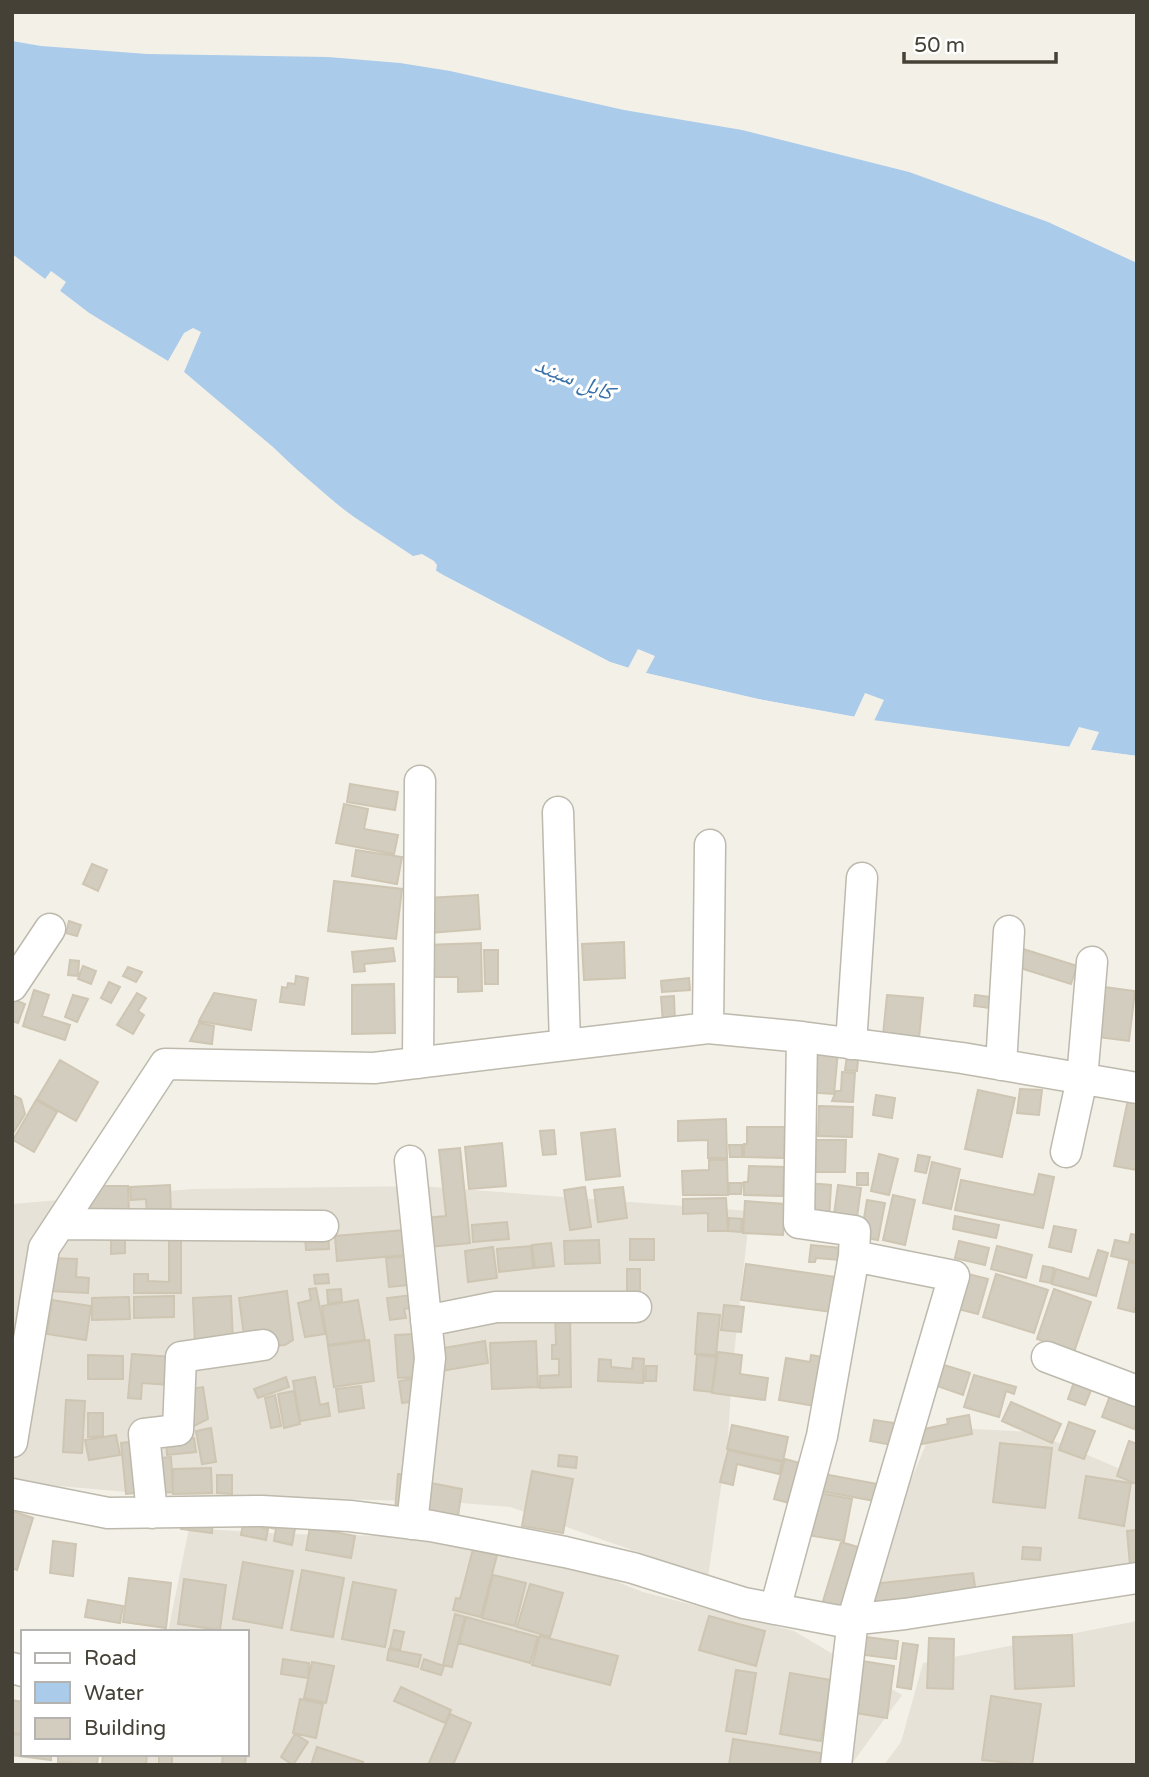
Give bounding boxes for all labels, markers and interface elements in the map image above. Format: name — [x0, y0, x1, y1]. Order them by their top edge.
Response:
scale bar — [904, 21, 1056, 65]
text: 50 m — [914, 33, 965, 58]
water label: کابل سيند — [531, 351, 621, 409]
legend — [21, 1630, 248, 1756]
text: Road — [84, 1646, 137, 1671]
text: Water — [84, 1681, 144, 1706]
text: Building — [84, 1716, 166, 1741]

